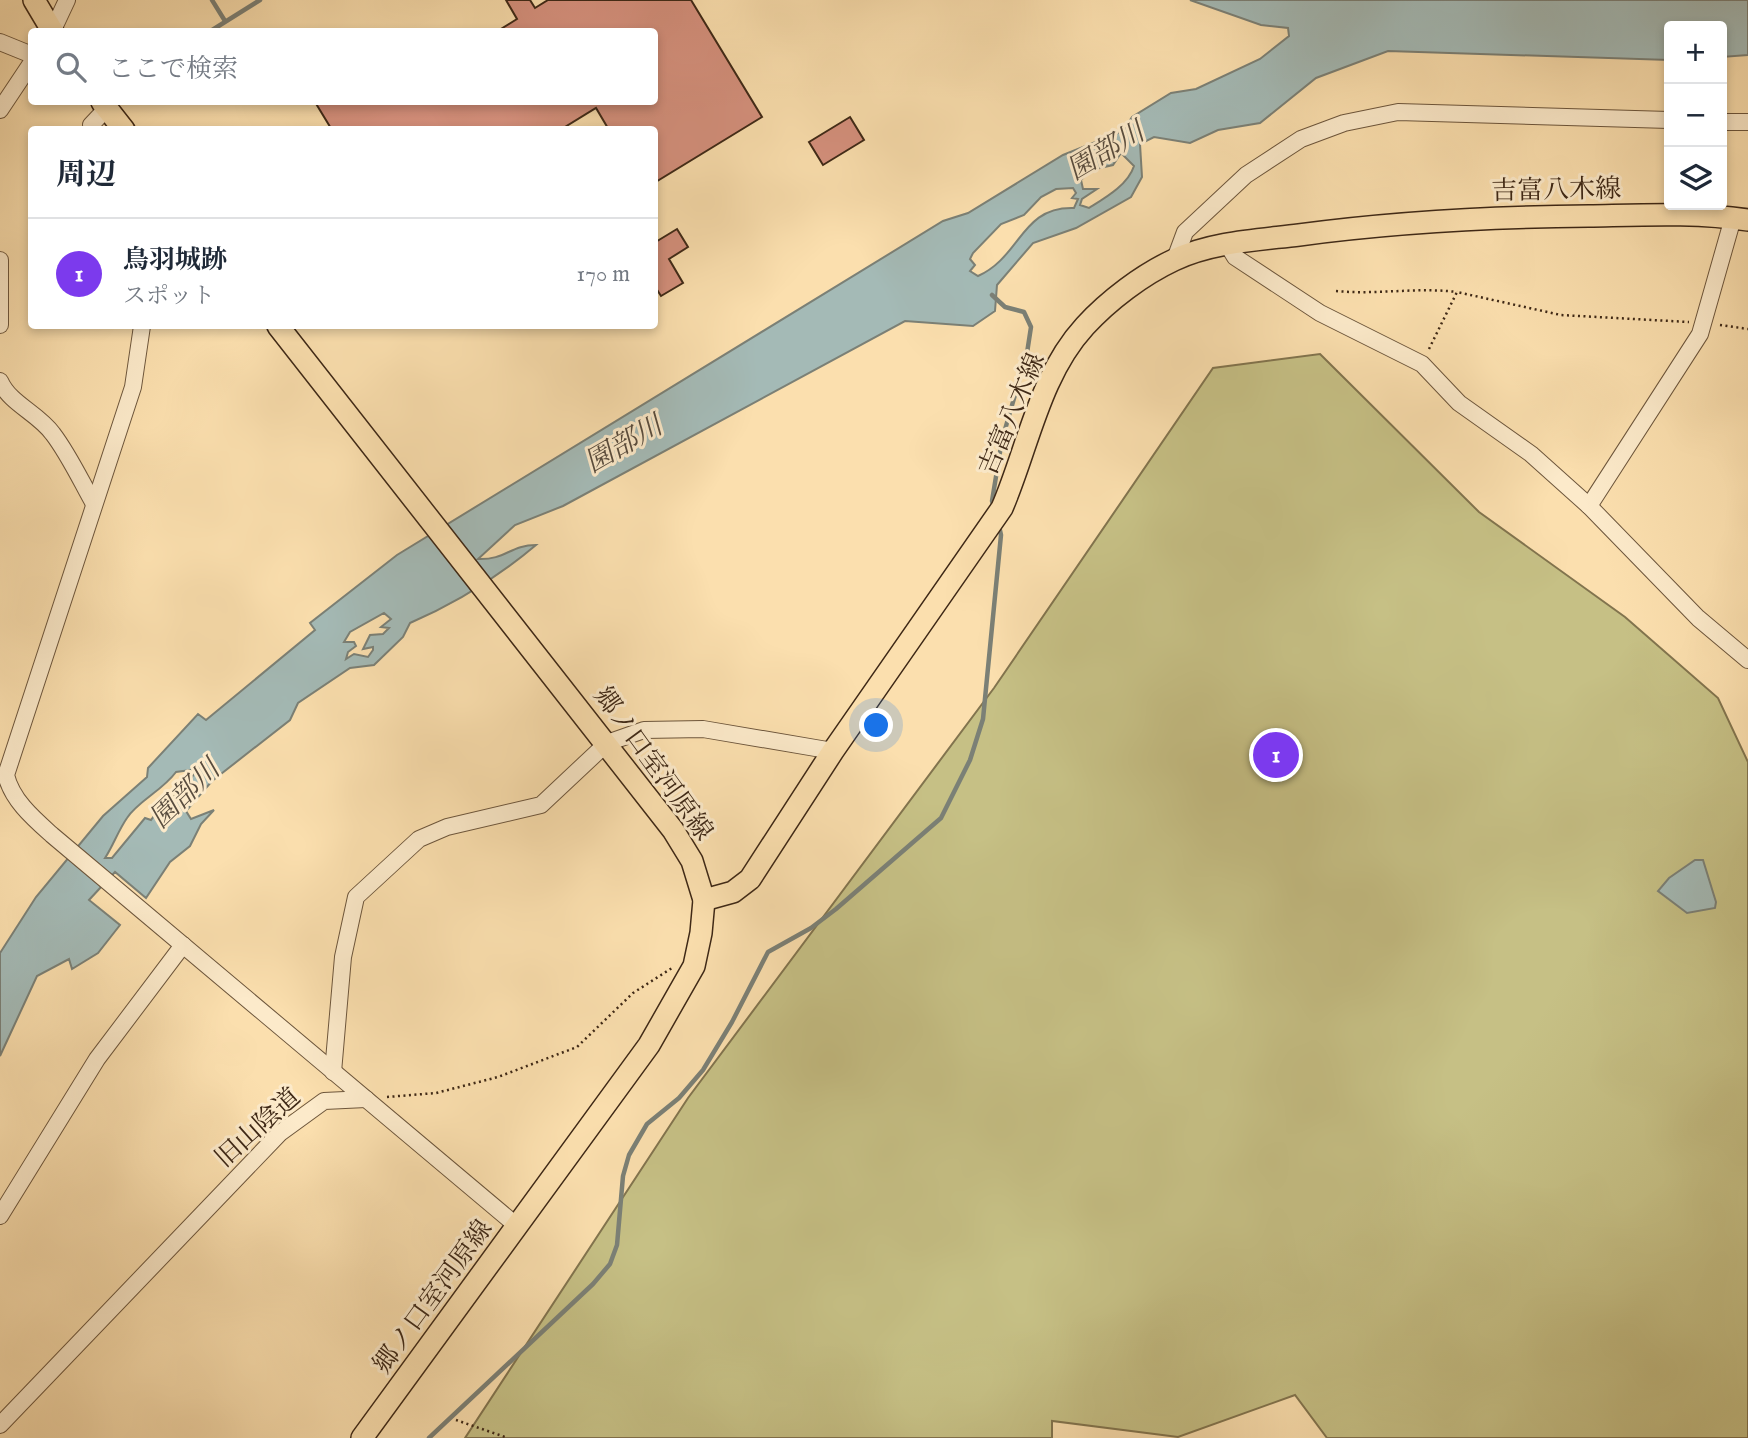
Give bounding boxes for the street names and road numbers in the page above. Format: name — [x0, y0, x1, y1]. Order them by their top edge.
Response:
street label: 吉富八木線 — [1491, 173, 1621, 208]
street label: 吉富八木線 — [972, 348, 1053, 481]
street label: 郷ノ口室河原線 — [586, 681, 720, 847]
street label: 旧山陰道 — [208, 1081, 308, 1175]
street label: 郷ノ口室河原線 — [366, 1214, 500, 1380]

